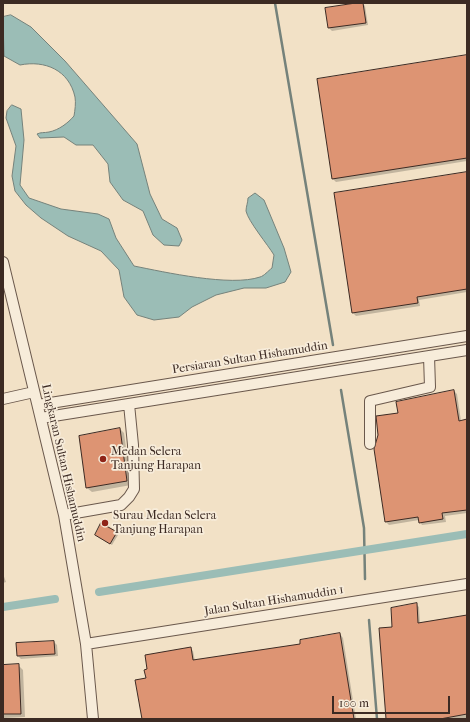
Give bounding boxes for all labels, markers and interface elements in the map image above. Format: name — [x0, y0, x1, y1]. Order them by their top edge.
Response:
street label: Persiaran Sultan Hishamuddin — [171, 339, 329, 377]
street label: Lingkaran Sultan Hishamuddin — [38, 383, 88, 543]
place label: Medan Selera Tanjung Harapan — [111, 445, 201, 473]
marker: Medan Selera Tanjung Harapan — [98, 454, 108, 464]
place label: Surau Medan Selera Tanjung Harapan — [113, 509, 216, 537]
marker: Surau Medan Selera Tanjung Harapan — [100, 518, 110, 528]
street label: Jalan Sultan Hishamuddin 1 — [203, 583, 345, 619]
scale bar — [334, 688, 452, 714]
text: 100 m — [339, 696, 369, 710]

